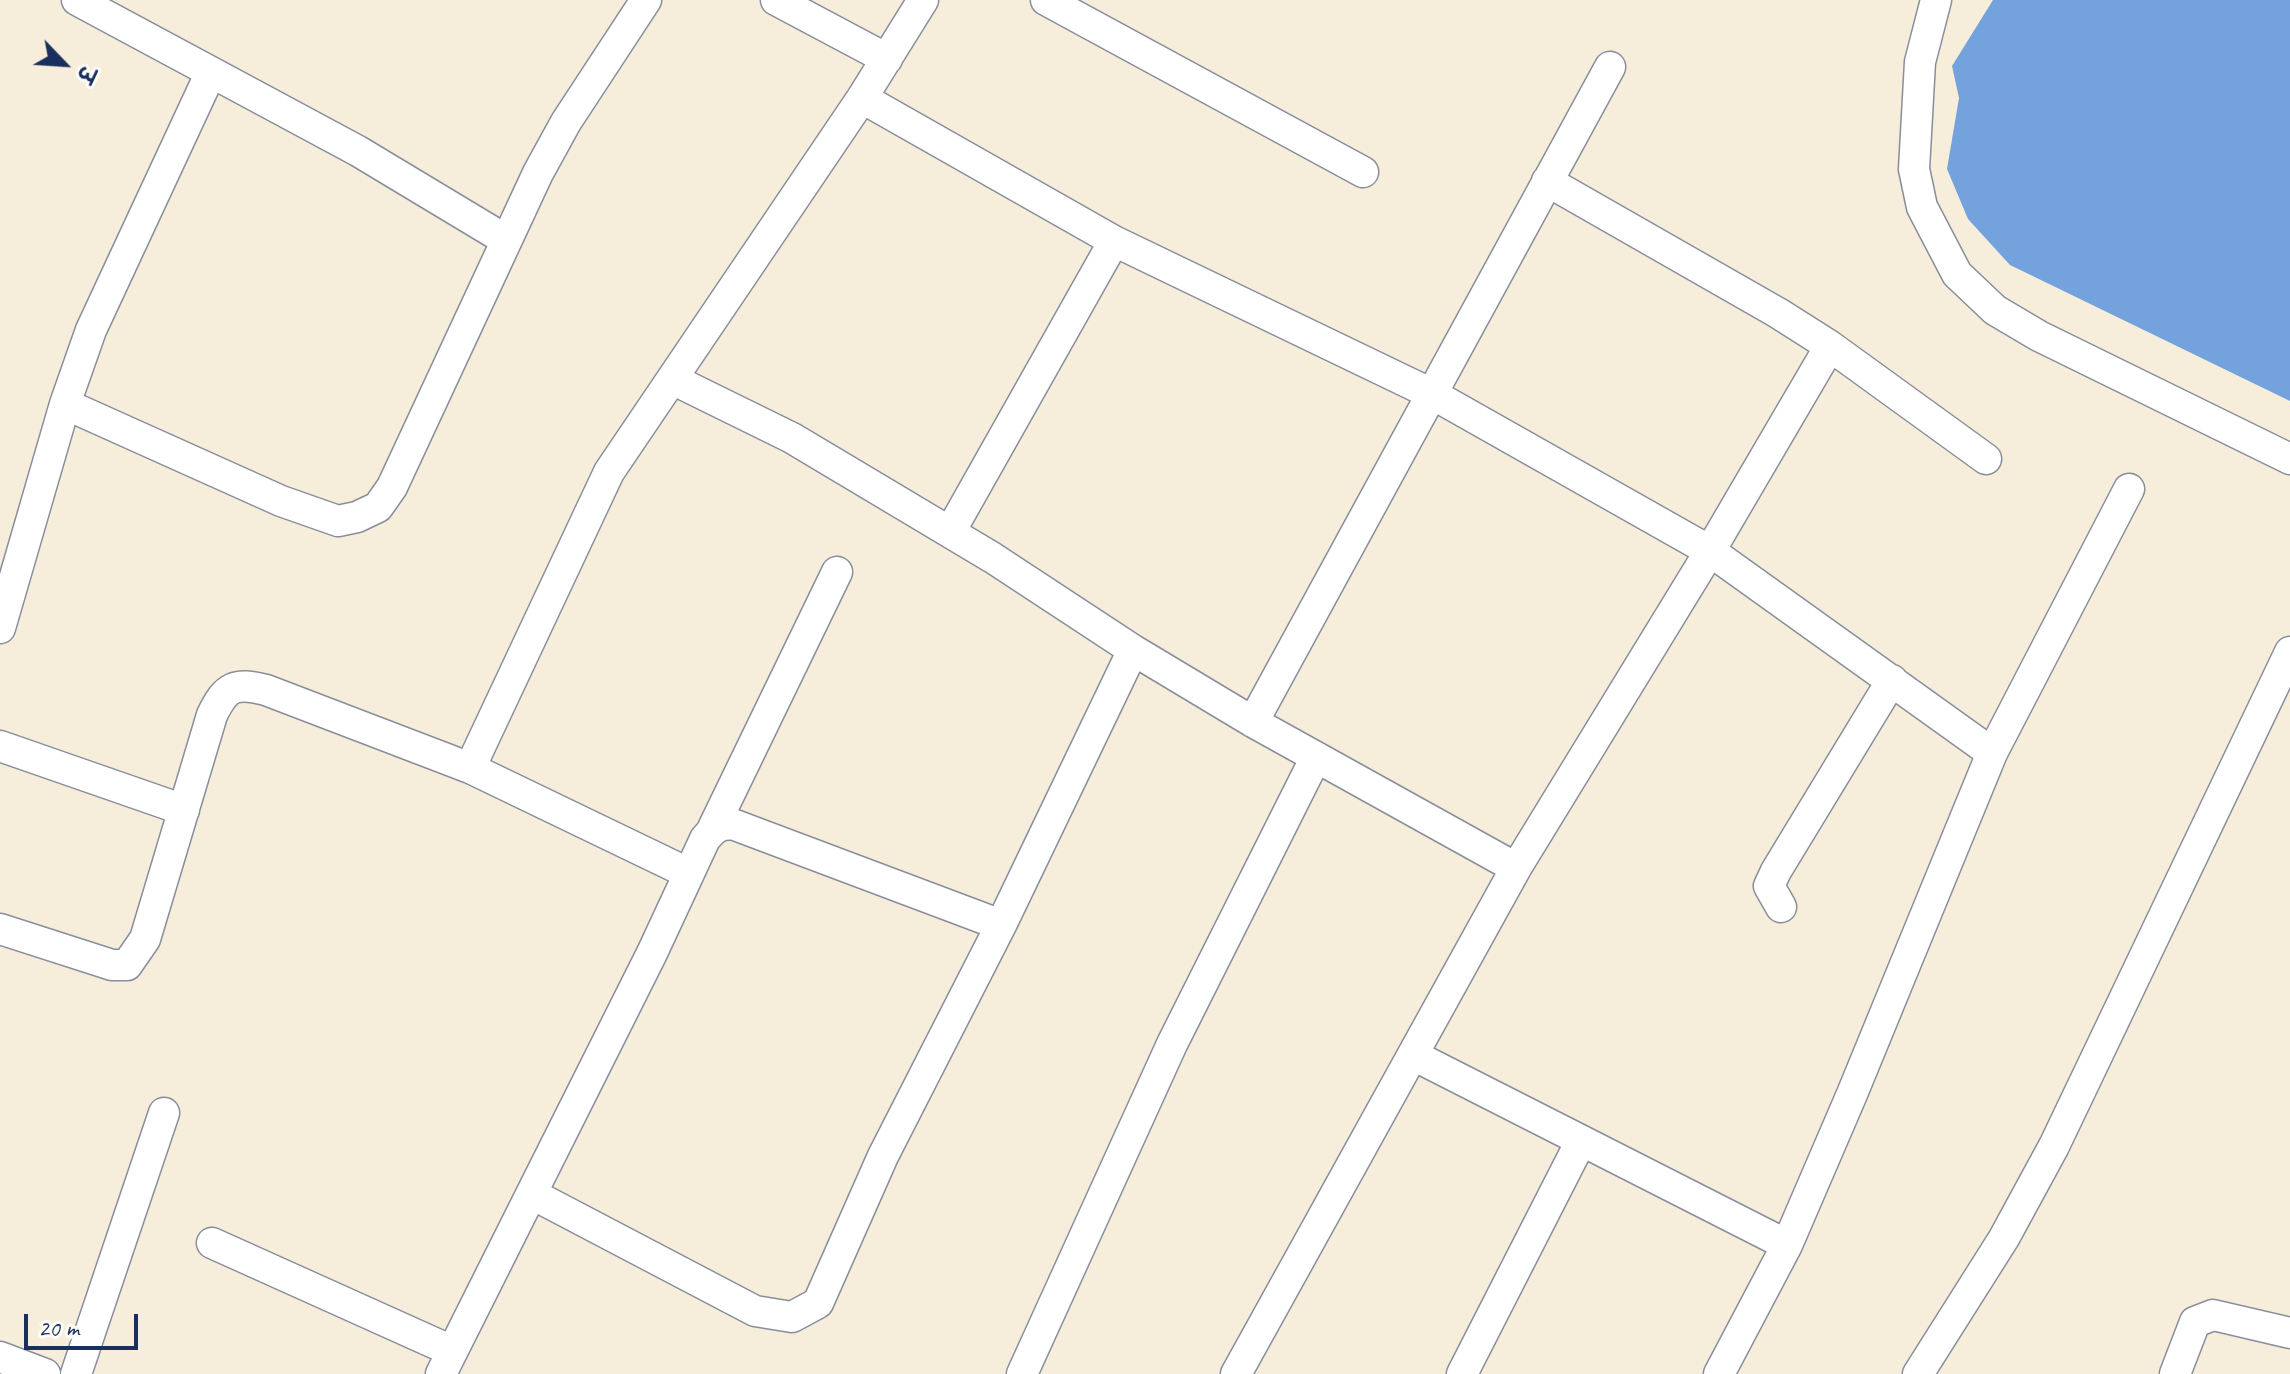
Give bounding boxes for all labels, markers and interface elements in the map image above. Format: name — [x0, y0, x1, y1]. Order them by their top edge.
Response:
north arrow — [24, 24, 104, 104]
text: उ — [70, 62, 102, 87]
scale bar — [28, 1298, 142, 1348]
text: 20 m — [38, 1313, 79, 1343]

